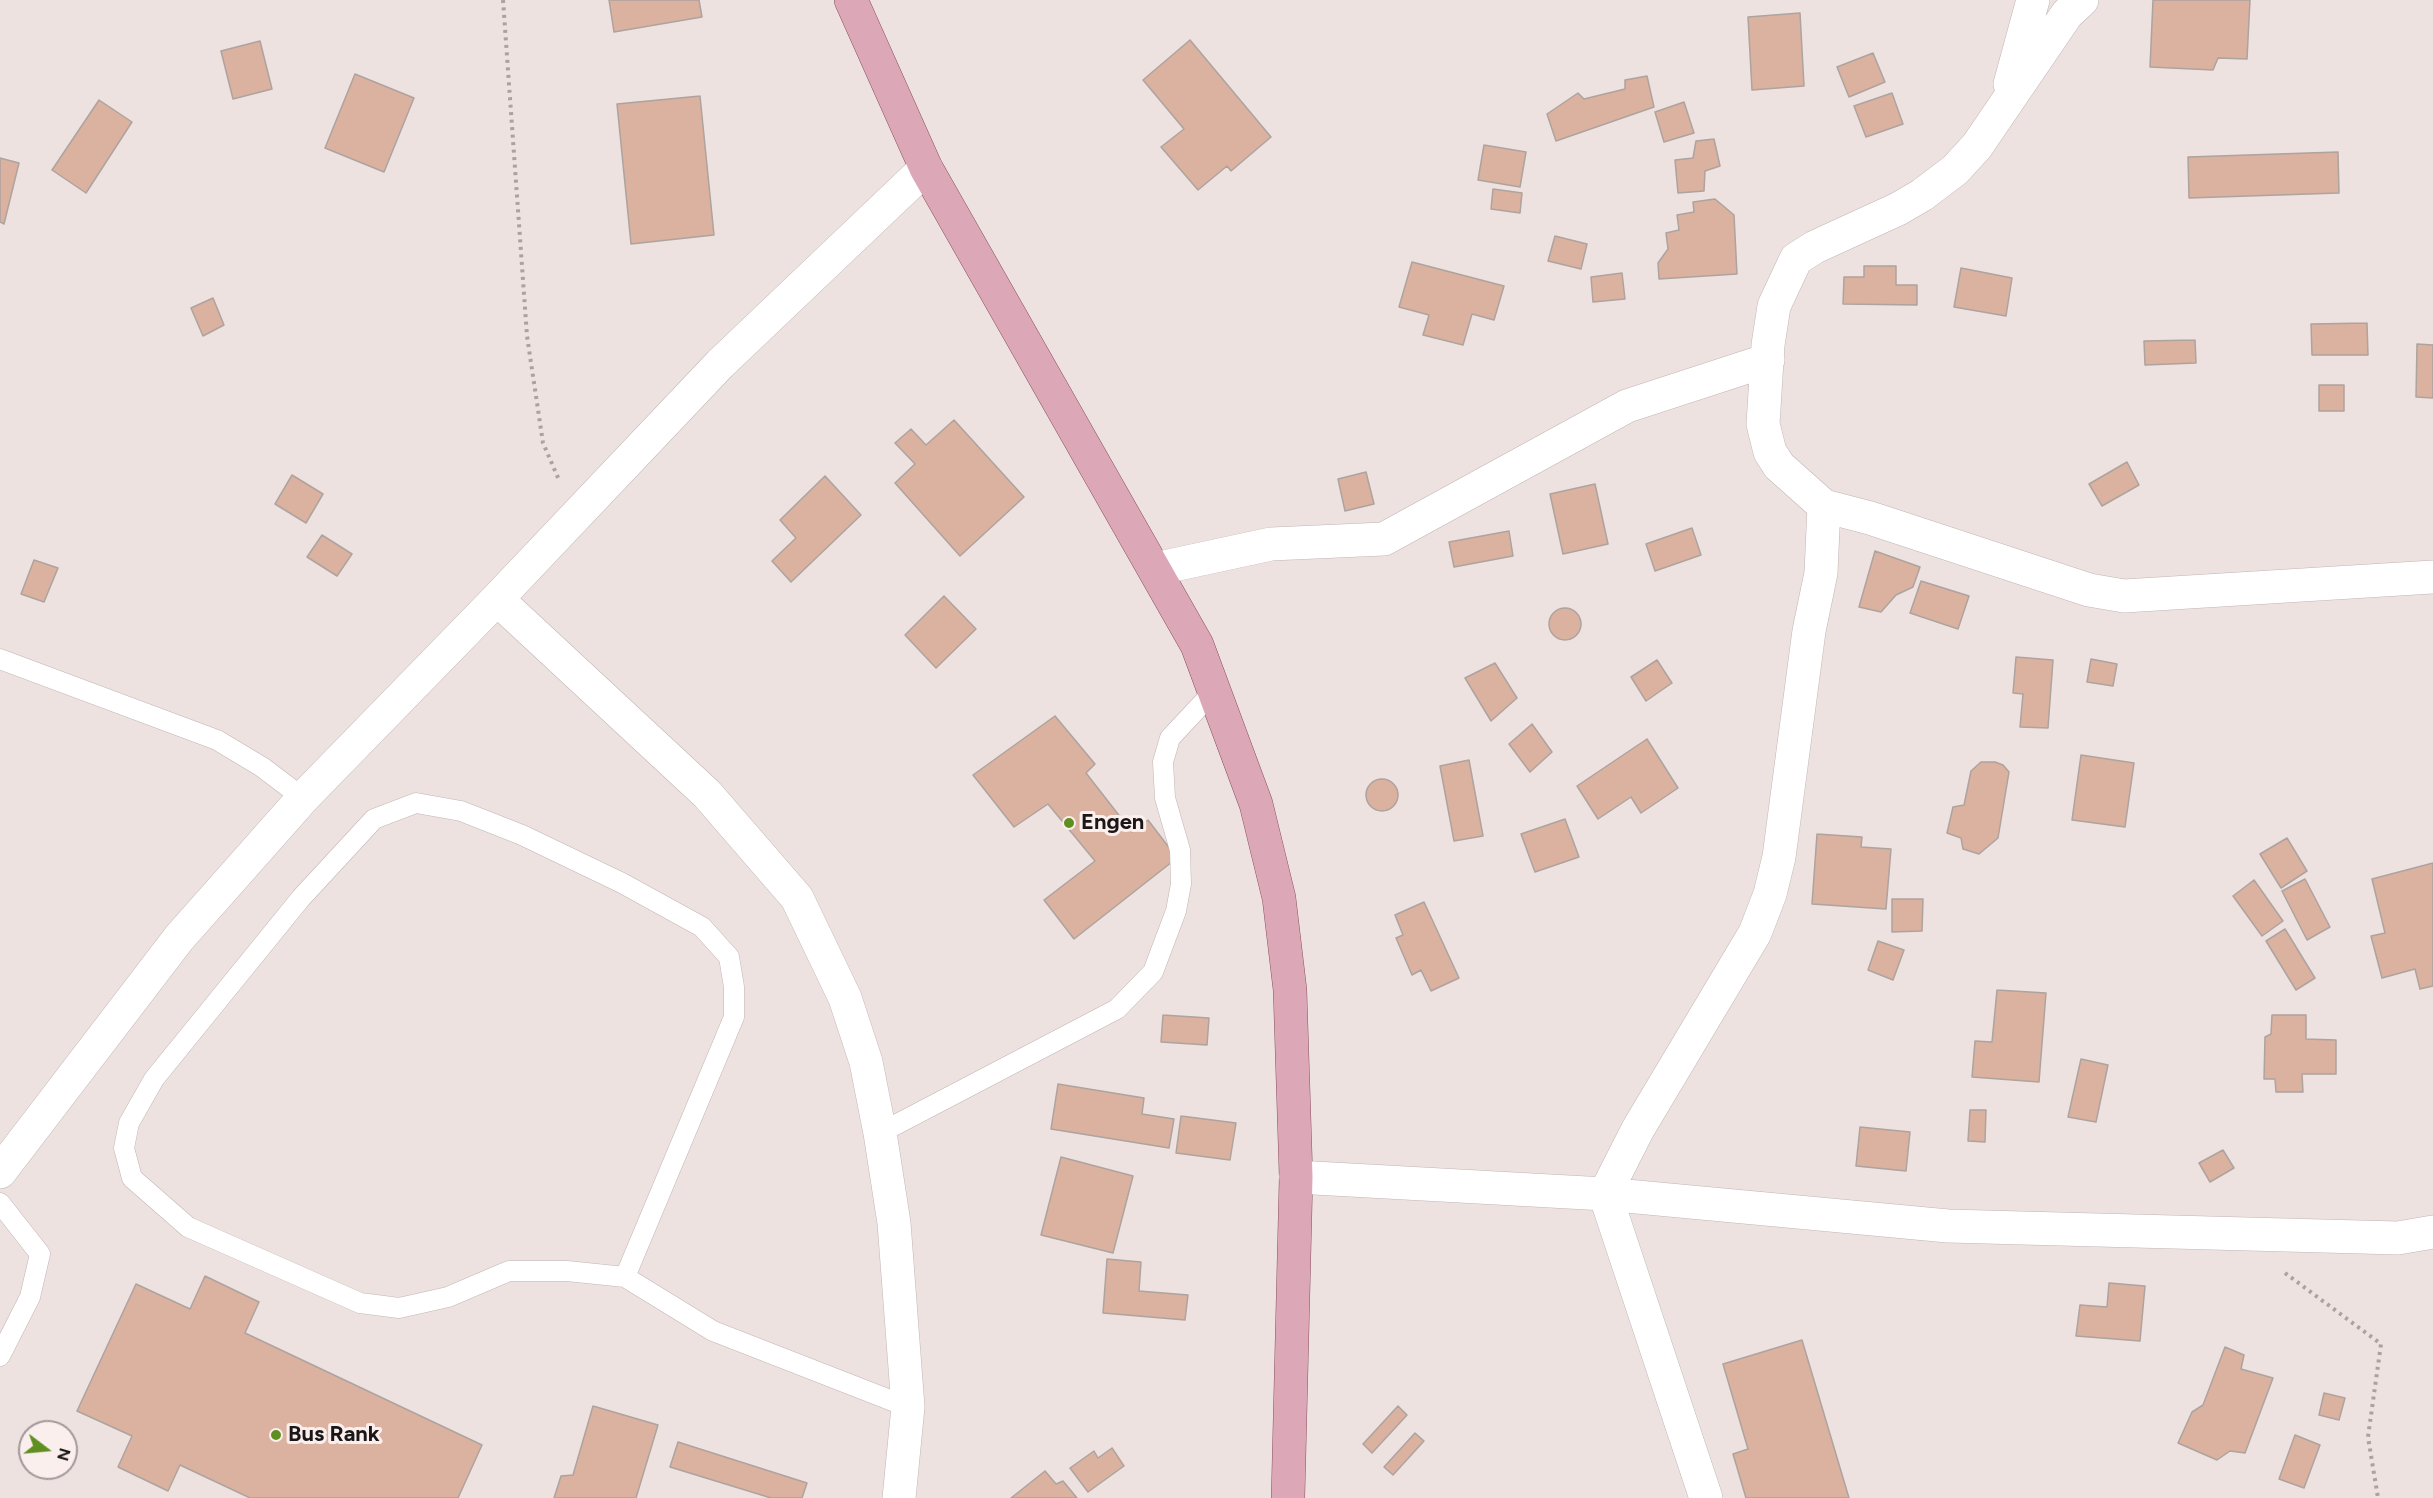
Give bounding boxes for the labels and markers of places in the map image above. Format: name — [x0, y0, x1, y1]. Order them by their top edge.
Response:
place label: Engen — [1081, 810, 1144, 836]
marker: Engen — [1062, 816, 1076, 830]
place label: Bus Rank — [288, 1422, 380, 1448]
marker: Bus Rank — [269, 1428, 283, 1442]

